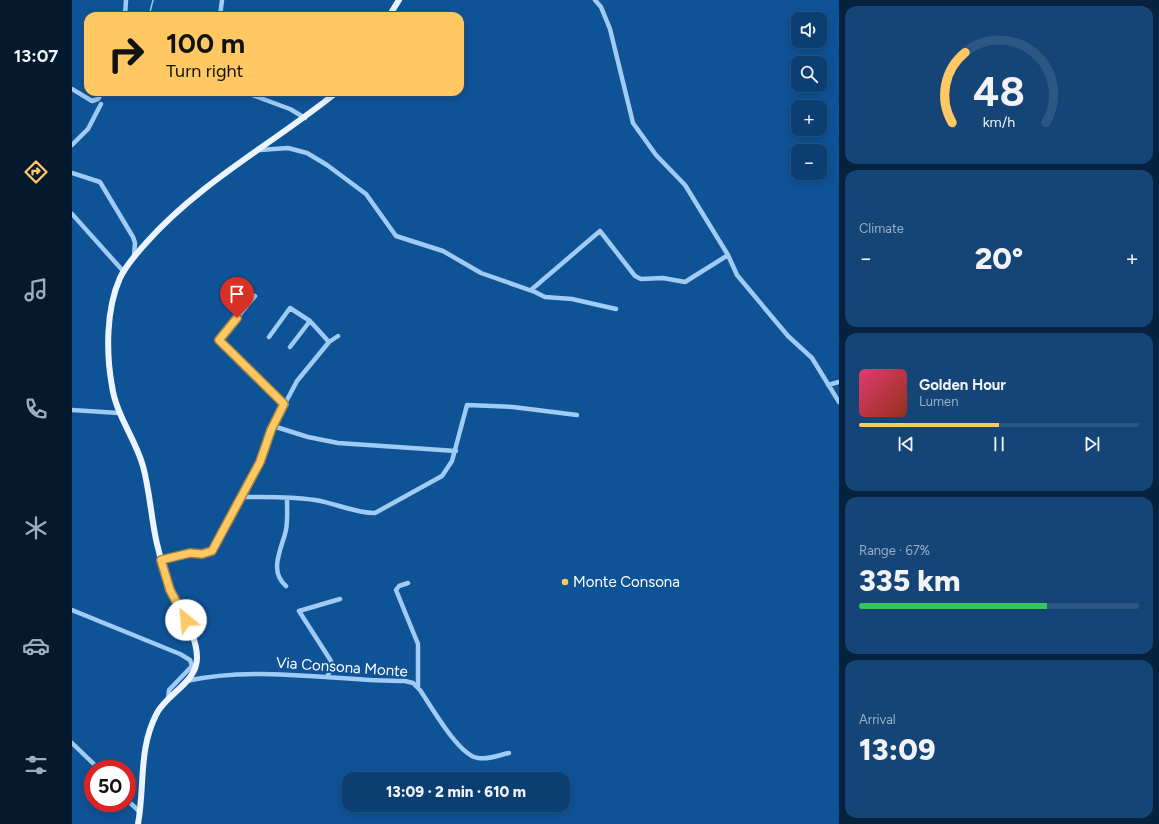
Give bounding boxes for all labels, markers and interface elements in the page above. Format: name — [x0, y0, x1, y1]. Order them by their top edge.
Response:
map controls — [791, 12, 827, 180]
button: sound — [791, 12, 827, 48]
text: 100 m — [166, 26, 245, 60]
icon: right — [100, 28, 152, 80]
text: 13:07 — [14, 45, 58, 67]
button: search — [791, 56, 827, 92]
text: Turn right — [166, 60, 243, 82]
text: 48 — [973, 66, 1025, 116]
button: + — [791, 100, 827, 136]
text: km/h — [983, 112, 1015, 130]
button: − — [791, 144, 827, 180]
icon: directions — [22, 158, 50, 186]
text: Climate — [859, 221, 904, 236]
text: 20° — [975, 240, 1023, 277]
text: − — [859, 245, 873, 272]
text: + — [1125, 245, 1139, 272]
icon: music — [22, 276, 50, 304]
pin — [220, 277, 254, 318]
icon: arrive — [226, 283, 248, 305]
text: Golden Hour — [919, 376, 1006, 394]
text: Lumen — [919, 394, 958, 409]
icon: phone — [22, 395, 50, 423]
icon: previous — [895, 433, 917, 455]
icon: pause — [988, 433, 1010, 455]
icon: next — [1081, 433, 1103, 455]
icon: climate — [22, 514, 50, 542]
text: Range · 67% — [859, 543, 930, 558]
text: 335 km — [859, 562, 961, 599]
place label: Monte Consona — [573, 573, 680, 591]
marker: Monte Consona — [560, 577, 570, 587]
position arrow — [165, 599, 207, 641]
icon: car — [22, 632, 50, 660]
street label: Via Consona Monte — [275, 653, 409, 681]
text: Arrival — [859, 712, 896, 727]
text: 13:09 — [859, 731, 935, 768]
icon: filters — [22, 751, 50, 779]
speed limit sign: 50 — [84, 760, 136, 812]
text: 13:09 · 2 min · 610 m — [386, 783, 526, 801]

